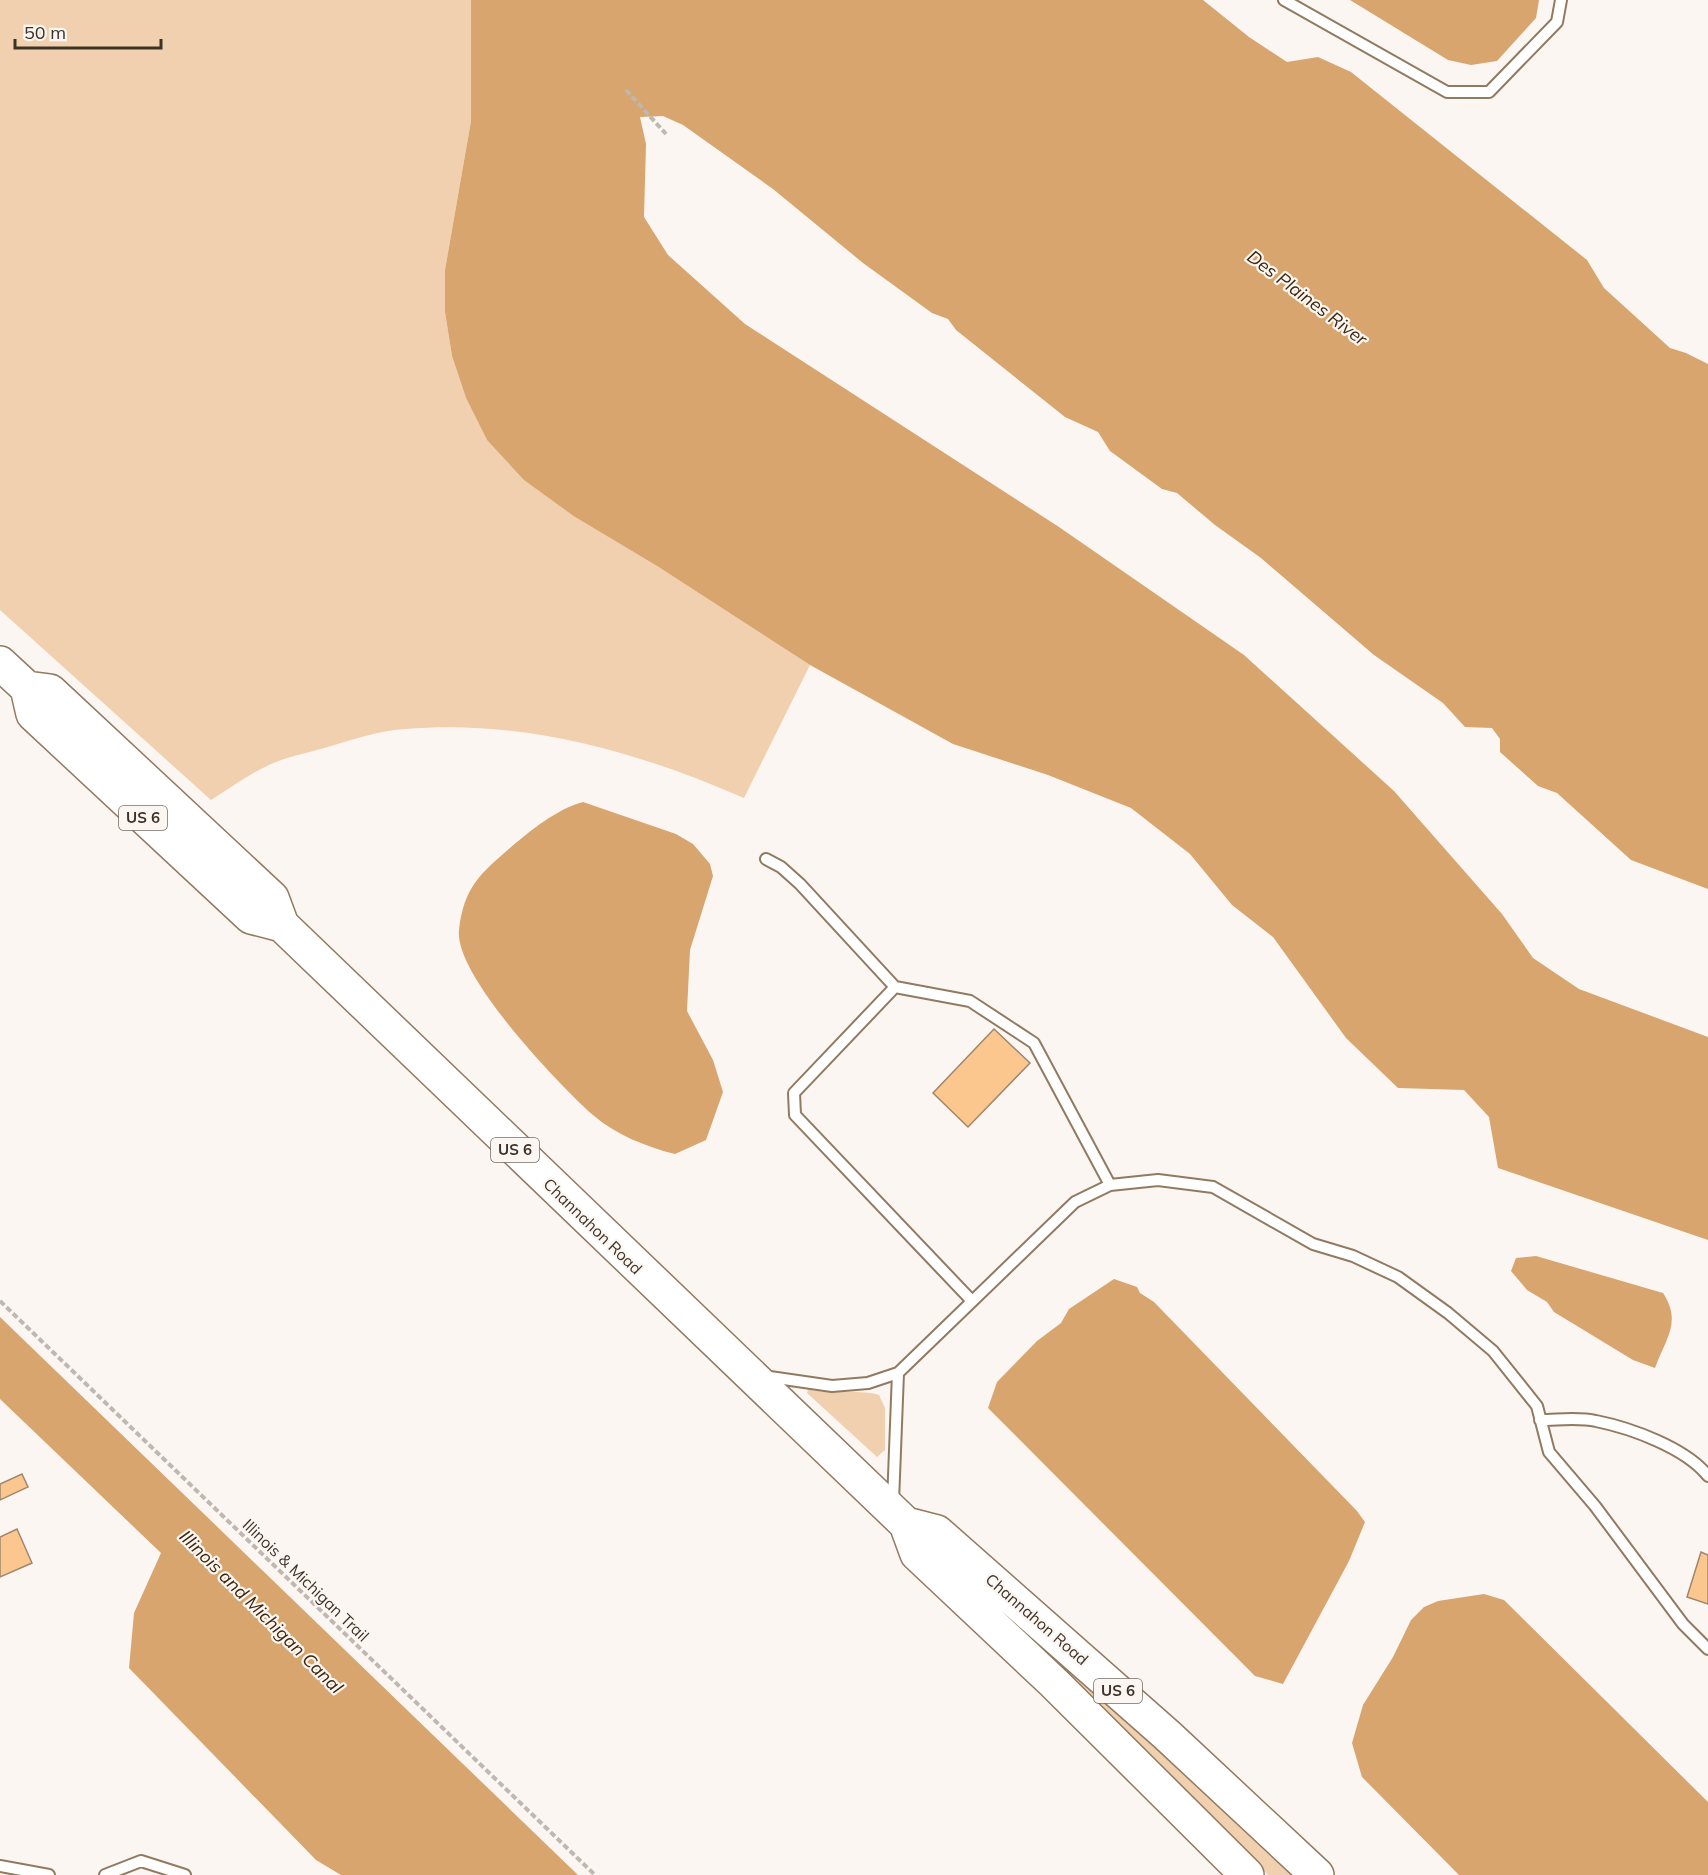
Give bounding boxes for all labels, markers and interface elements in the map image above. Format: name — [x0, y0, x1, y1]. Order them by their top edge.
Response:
scale bar — [15, 12, 160, 50]
text: 50 m — [24, 21, 66, 44]
water label: Des Plaines River — [1243, 245, 1373, 351]
road number: US 6 — [119, 806, 167, 830]
road number: US 6 — [491, 1138, 539, 1162]
street label: Channahon Road — [539, 1174, 647, 1278]
street label: Illinois & Michigan Trail — [239, 1515, 373, 1645]
water label: Illinois and Michigan Canal — [175, 1525, 348, 1699]
street label: Channahon Road — [982, 1569, 1092, 1669]
road number: US 6 — [1094, 1679, 1142, 1703]

